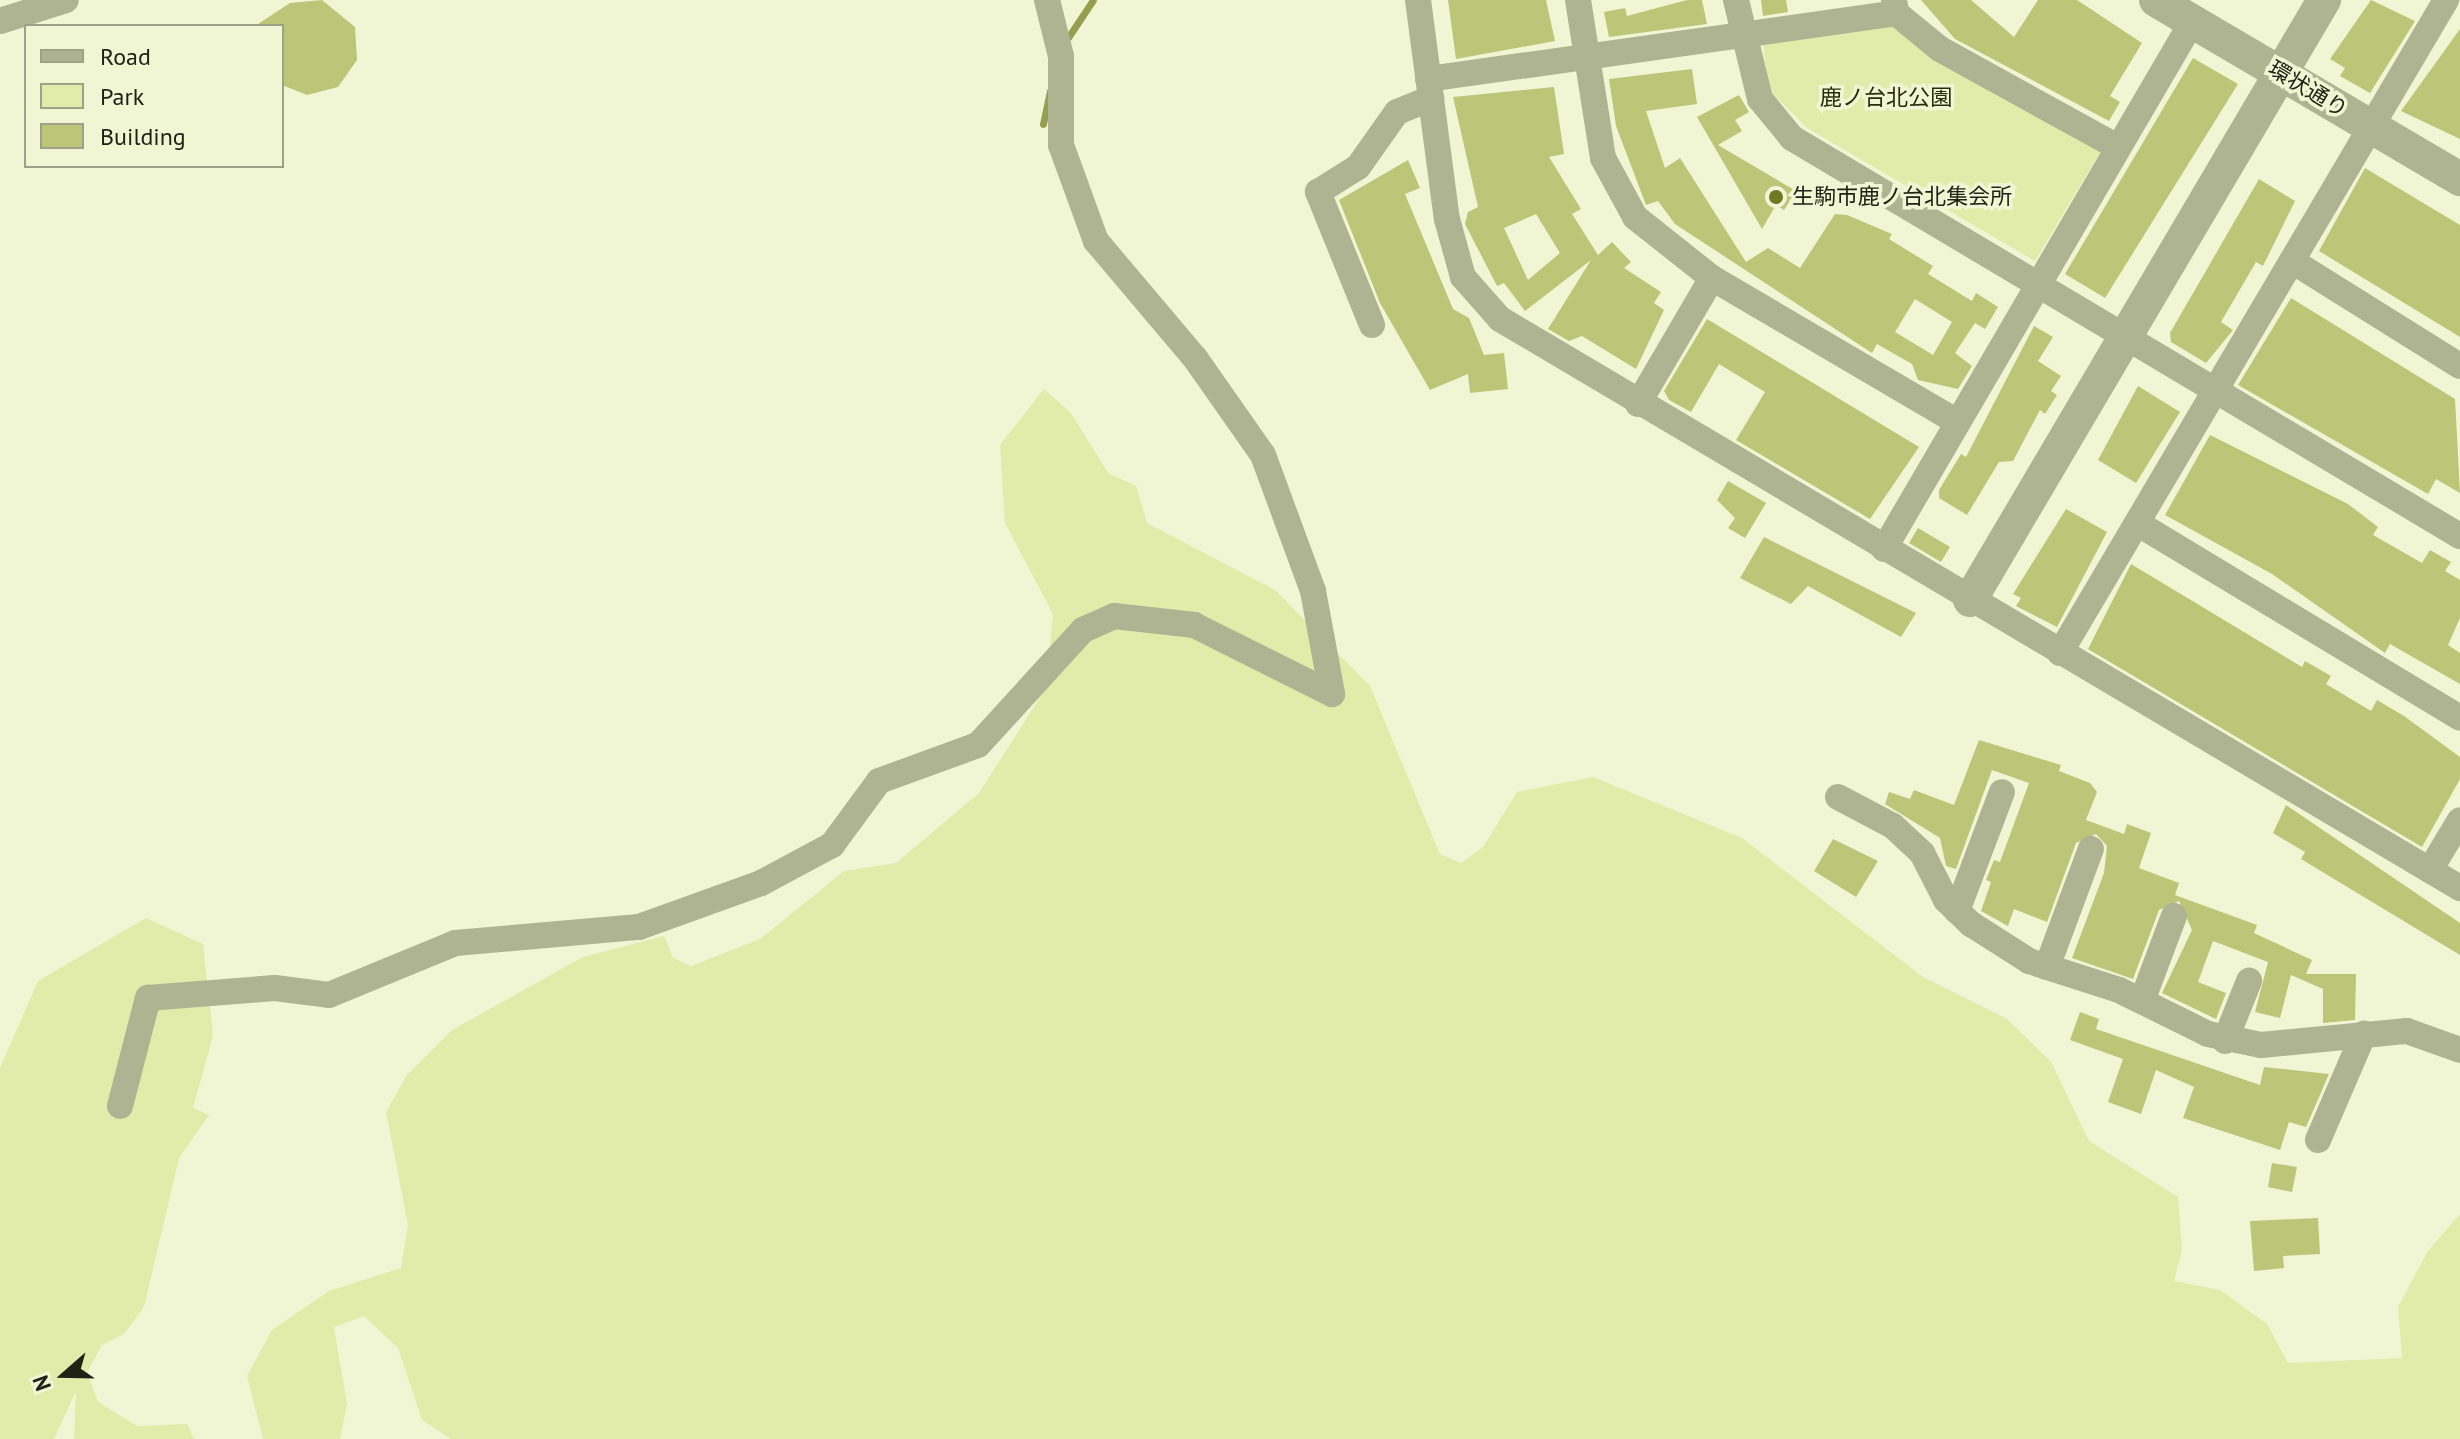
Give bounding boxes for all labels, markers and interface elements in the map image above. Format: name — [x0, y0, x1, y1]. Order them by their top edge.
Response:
legend — [24, 24, 284, 168]
text: Road — [100, 41, 151, 72]
street label: 環状通り — [2263, 55, 2353, 123]
text: Park — [100, 81, 144, 112]
park label: 鹿ノ台北公園 — [1820, 85, 1952, 111]
text: Building — [100, 121, 186, 152]
place label: 生駒市鹿ノ台北集会所 — [1792, 184, 2012, 210]
marker: 生駒市鹿ノ台北集会所 — [1767, 188, 1785, 206]
north arrow — [24, 1335, 104, 1415]
text: N — [26, 1372, 57, 1395]

